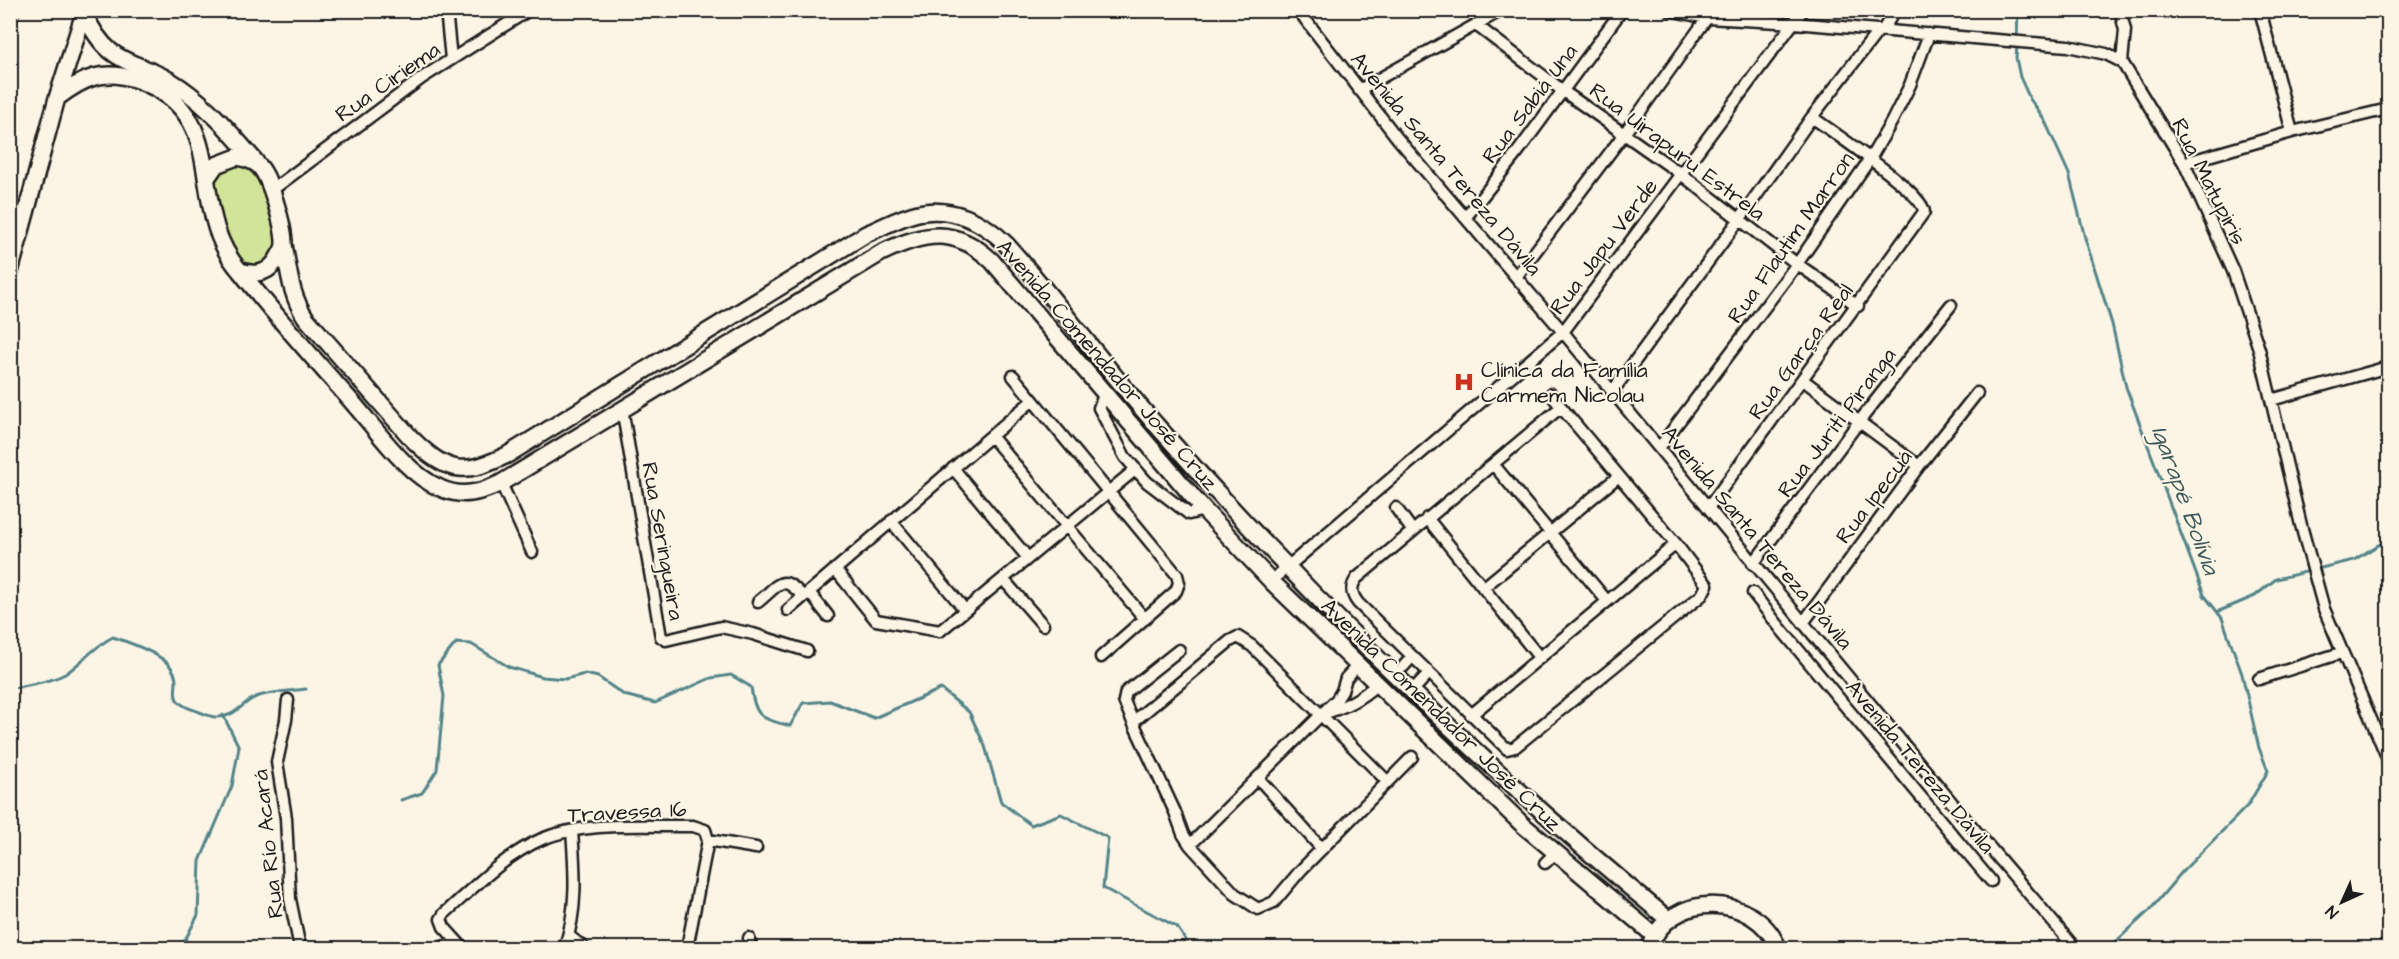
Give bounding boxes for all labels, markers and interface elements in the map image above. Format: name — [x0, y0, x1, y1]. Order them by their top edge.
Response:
street label: Rua Ciriema — [329, 35, 446, 130]
street label: Rua Sabiá Una — [1475, 38, 1585, 170]
street label: Avenida Santa Tereza Dávila — [1343, 45, 1549, 283]
street label: Rua Uirapuru Estrela — [1583, 76, 1772, 229]
street label: Rua Matupiris — [2163, 113, 2254, 250]
street label: Rua Flautim Marron — [1720, 146, 1862, 330]
street label: Rua Japu Verde — [1543, 172, 1666, 321]
street label: Avenida Comendador José Cruz — [989, 233, 1225, 497]
street label: Rua Garça Real — [1741, 277, 1861, 426]
street label: Rua Juriti Piranga — [1771, 342, 1905, 505]
place label: Clínica da Família Carmem Nicolau — [1481, 355, 1648, 411]
hospital icon: Clínica da Família Carmem Nicolau — [1452, 370, 1476, 394]
street label: Avenida Santa Tereza Dávila — [1654, 419, 1860, 657]
water label: Igarapé Bolívia — [2141, 421, 2228, 581]
street label: Rua Ipecuá — [1829, 443, 1920, 550]
street label: Rua Seringueira — [632, 460, 692, 623]
street label: Avenida Comendador José Cruz — [1314, 592, 1568, 839]
street label: Avenida Tereza Dávila — [1838, 673, 2002, 861]
street label: Rua Río Acará — [245, 768, 292, 920]
street label: Travessa 16 — [567, 794, 688, 831]
north arrow — [2312, 872, 2372, 932]
text: N — [2321, 901, 2343, 923]

